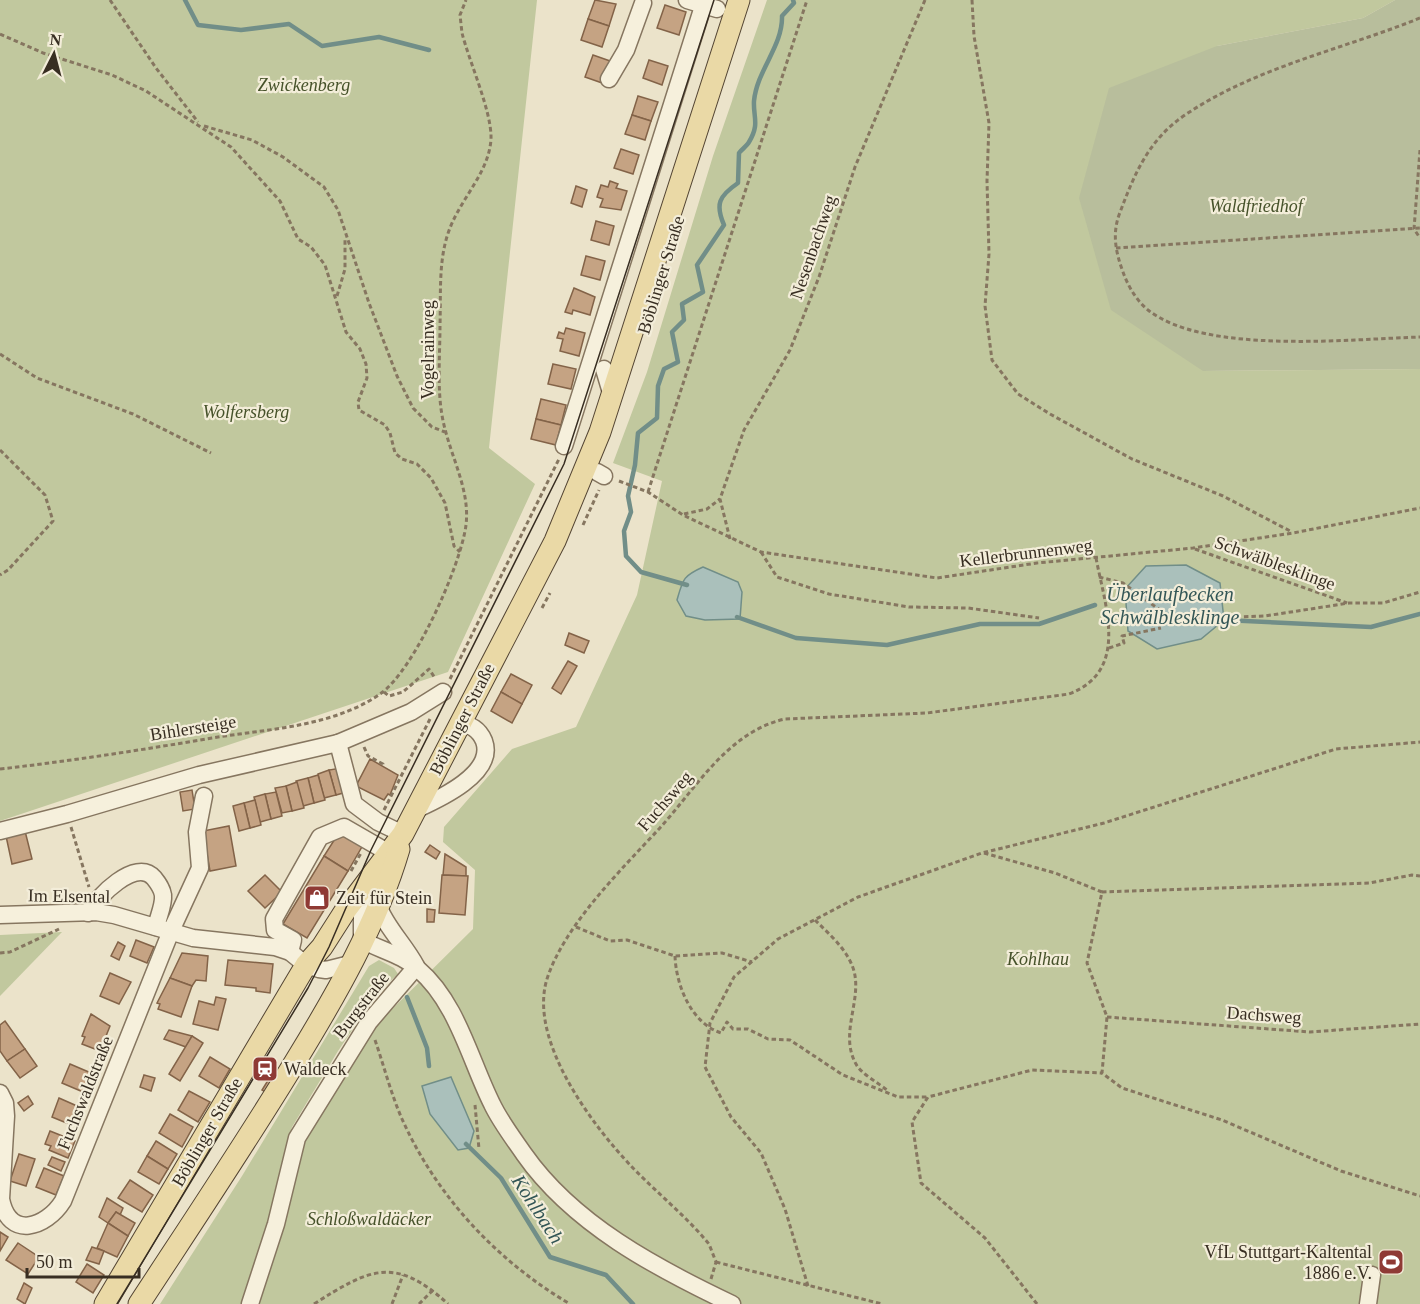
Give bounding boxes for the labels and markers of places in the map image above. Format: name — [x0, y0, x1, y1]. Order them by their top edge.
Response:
shop icon: Zeit für Stein — [302, 883, 332, 913]
place label: Zeit für Stein — [336, 888, 432, 908]
station icon: Waldeck — [250, 1054, 280, 1084]
place label: Waldeck — [284, 1059, 347, 1079]
place label: VfL Stuttgart-Kaltental 1886 e.V. — [1204, 1242, 1372, 1283]
sports icon: VfL Stuttgart-Kaltental 1886 e.V. — [1376, 1247, 1406, 1277]

